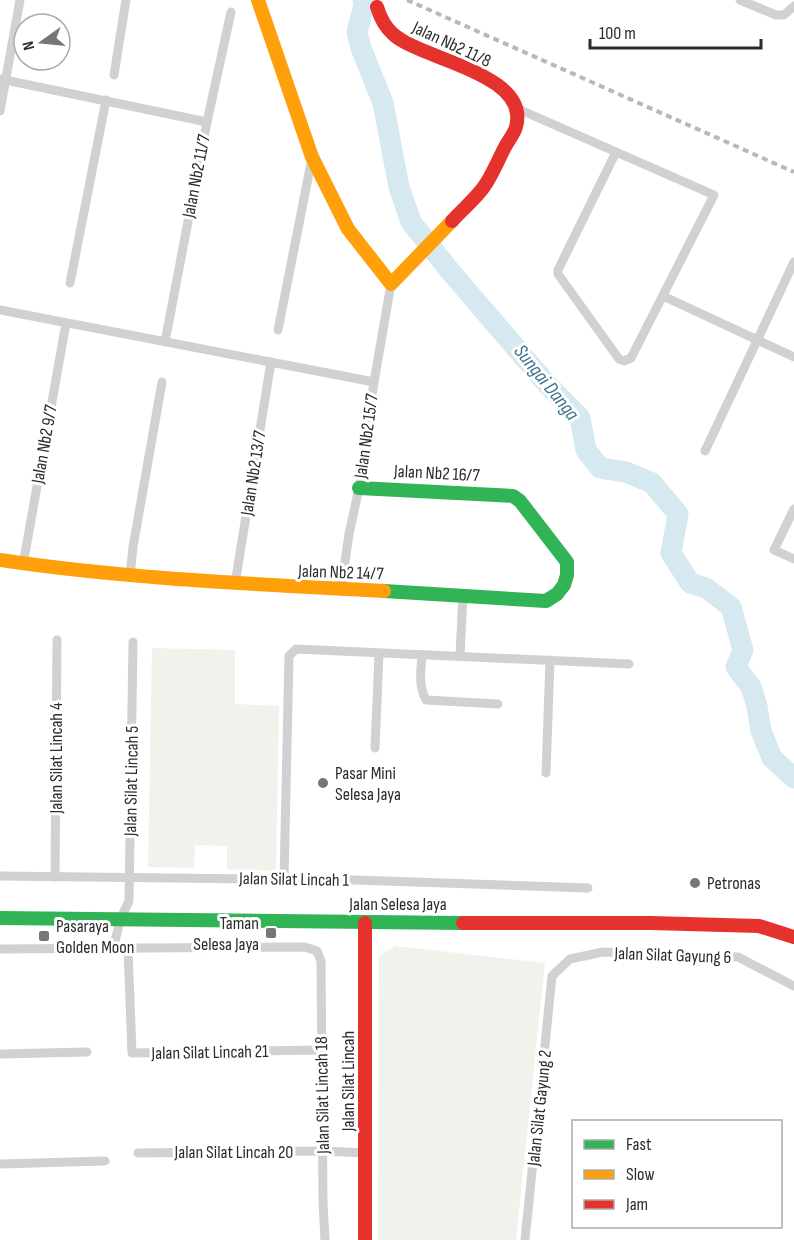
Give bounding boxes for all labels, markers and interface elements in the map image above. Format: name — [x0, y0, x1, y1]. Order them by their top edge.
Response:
north arrow — [12, 12, 72, 72]
scale bar — [590, 12, 761, 50]
street label: Jalan Nb2 11/8 — [408, 17, 495, 72]
text: 100 m — [599, 23, 636, 44]
text: N — [19, 39, 39, 52]
street label: Jalan Nb2 11/7 — [178, 132, 215, 221]
water label: Sungai Danga — [508, 340, 584, 425]
street label: Jalan Nb2 15/7 — [350, 392, 383, 481]
street label: Jalan Nb2 9/7 — [27, 402, 62, 486]
street label: Jalan Nb2 13/7 — [236, 428, 271, 518]
street label: Jalan Nb2 16/7 — [393, 461, 481, 486]
street label: Jalan Nb2 14/7 — [297, 560, 385, 585]
street label: Jalan Silat Lincah 4 — [46, 702, 67, 814]
street label: Jalan Silat Lincah 5 — [120, 726, 143, 837]
place label: Pasar Mini Selesa Jaya — [335, 763, 401, 805]
marker: Pasar Mini Selesa Jaya — [316, 776, 330, 790]
street label: Jalan Silat Lincah 1 — [238, 868, 350, 891]
place label: Petronas — [707, 873, 761, 894]
marker: Petronas — [688, 876, 702, 890]
street label: Jalan Selesa Jaya — [348, 894, 447, 915]
place label: Taman Selesa Jaya — [193, 913, 259, 955]
place label: Pasaraya Golden Moon — [56, 916, 134, 958]
marker: Taman Selesa Jaya — [264, 926, 278, 940]
marker: Pasaraya Golden Moon — [37, 929, 51, 943]
street label: Jalan Silat Gayung 6 — [613, 943, 732, 968]
street label: Jalan Silat Lincah — [338, 1031, 359, 1132]
street label: Jalan Silat Lincah 18 — [311, 1036, 334, 1155]
street label: Jalan Silat Lincah 21 — [150, 1041, 269, 1064]
street label: Jalan Silat Gayung 2 — [523, 1049, 556, 1168]
legend — [572, 1120, 782, 1228]
text: Fast — [626, 1134, 652, 1155]
street label: Jalan Silat Lincah 20 — [174, 1142, 293, 1163]
text: Slow — [626, 1164, 655, 1185]
text: Jam — [625, 1194, 648, 1215]

